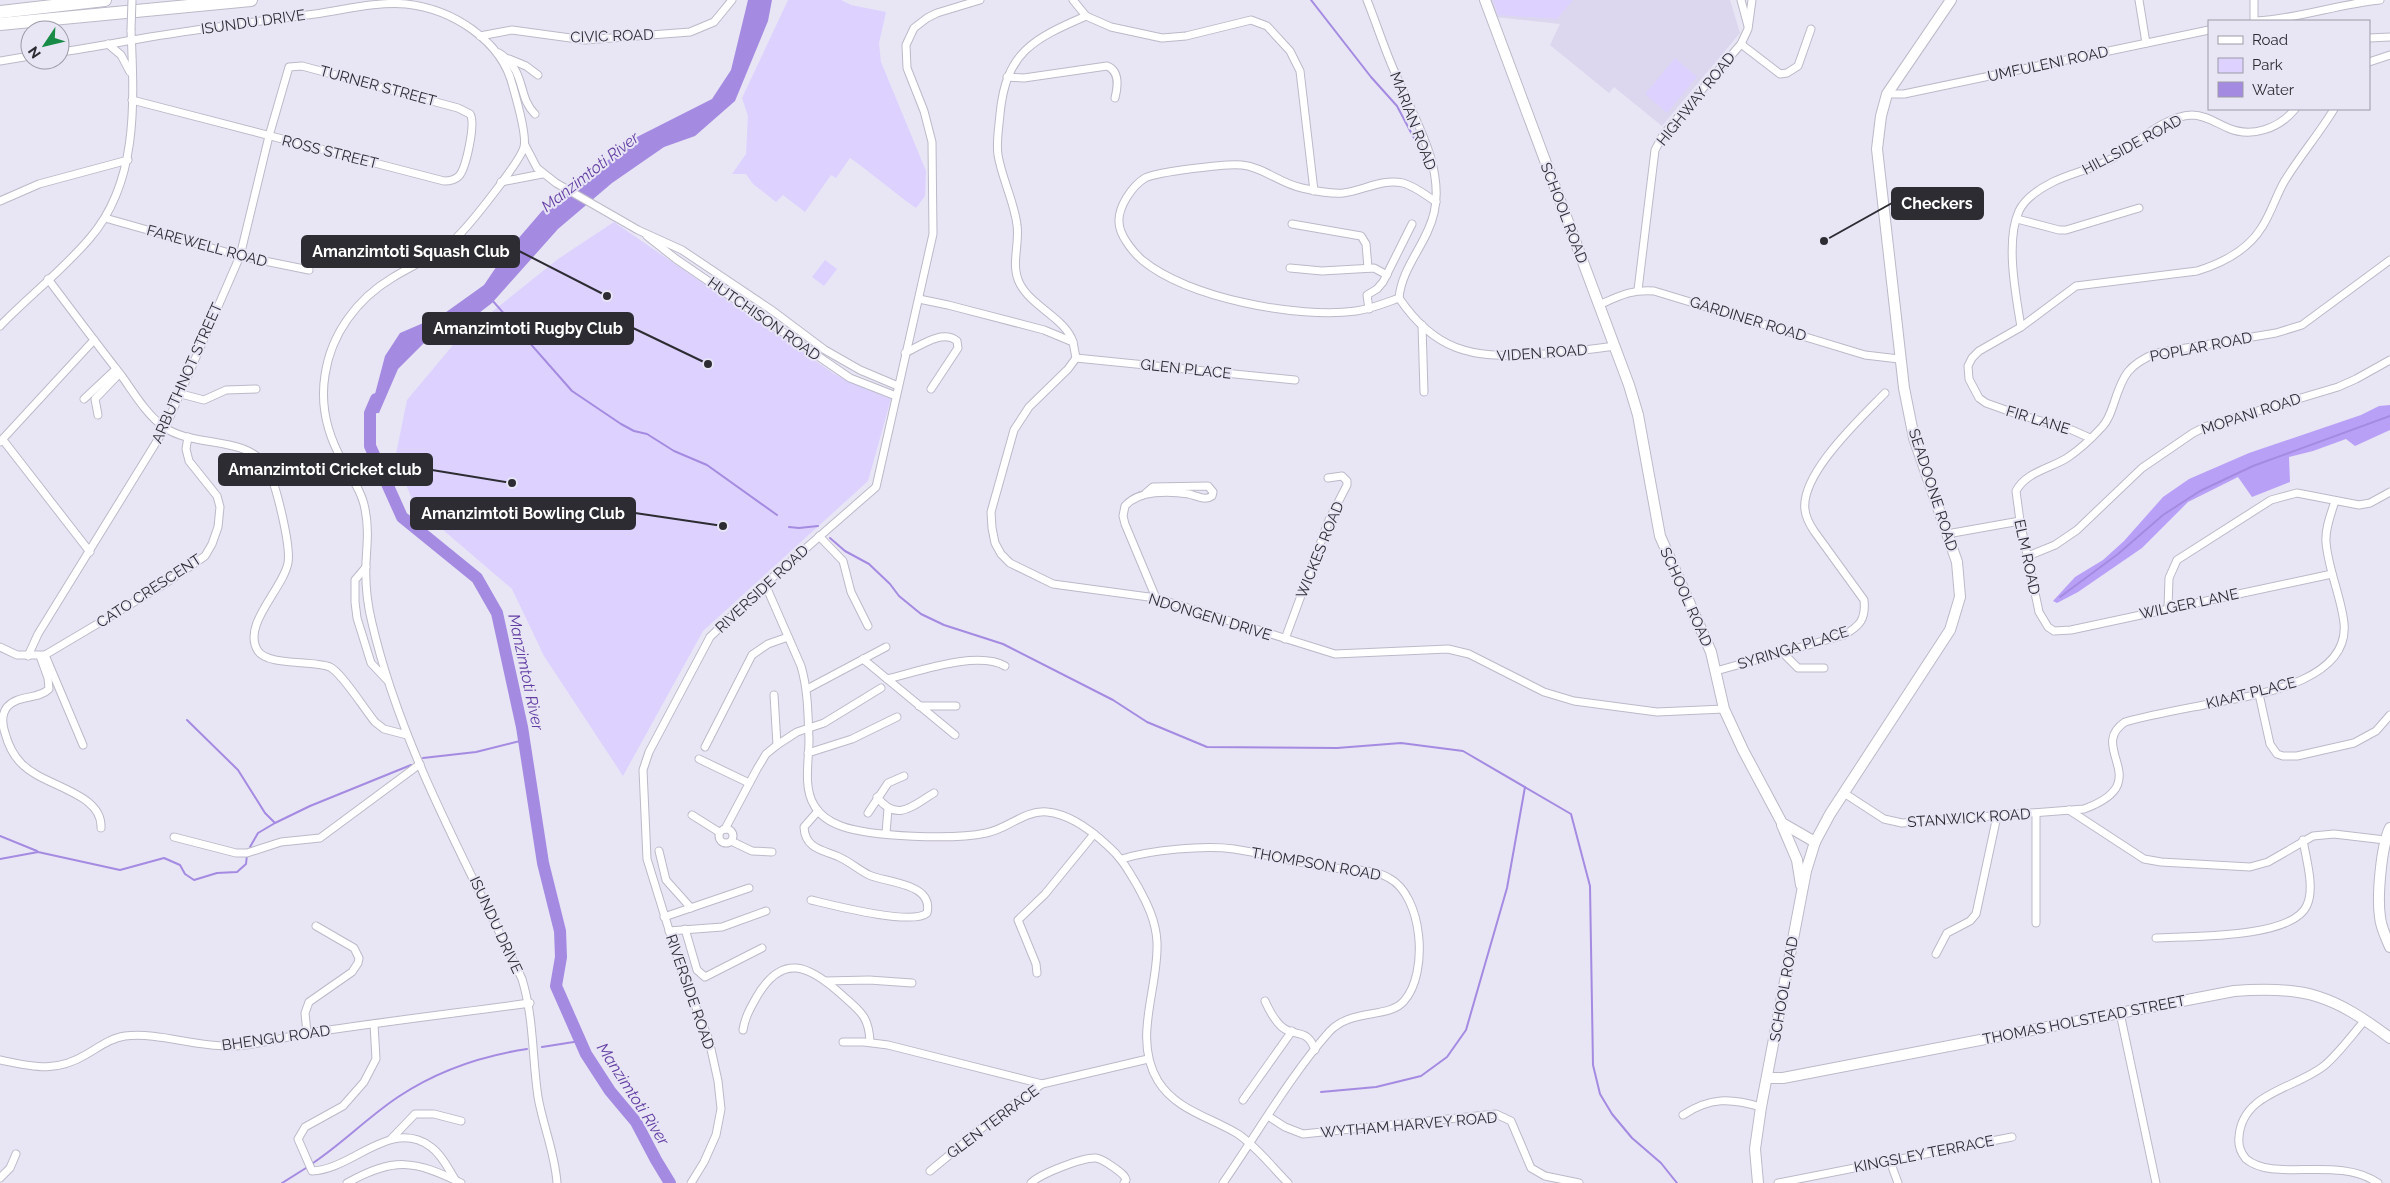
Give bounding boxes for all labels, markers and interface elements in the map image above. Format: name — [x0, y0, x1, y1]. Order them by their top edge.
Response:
street label: ISUNDU DRIVE — [200, 6, 306, 38]
north arrow — [20, 20, 70, 70]
legend — [2208, 20, 2370, 110]
street label: CIVIC ROAD — [570, 26, 654, 46]
text: Road — [2252, 31, 2288, 49]
street label: UMFULENI ROAD — [1986, 42, 2110, 86]
text: N — [25, 43, 44, 61]
street label: HIGHWAY ROAD — [1653, 48, 1739, 149]
text: Park — [2252, 56, 2283, 74]
street label: TURNER STREET — [318, 62, 438, 110]
street label: MARIAN ROAD — [1386, 69, 1440, 173]
text: Water — [2252, 81, 2295, 99]
street label: HILLSIDE ROAD — [2079, 111, 2185, 179]
water label: Manzimtoti River — [538, 128, 643, 216]
street label: ROSS STREET — [280, 131, 380, 173]
street label: SCHOOL ROAD — [1536, 160, 1592, 266]
callout: Checkers — [1892, 188, 1983, 219]
text: Checkers — [1901, 194, 1973, 213]
street label: FAREWELL ROAD — [145, 221, 270, 271]
callout: Amanzimtoti Squash Club — [302, 236, 519, 267]
text: Amanzimtoti Squash Club — [312, 242, 510, 261]
street label: HUTCHISON ROAD — [704, 273, 824, 365]
street label: GARDINER ROAD — [1688, 293, 1809, 345]
street label: ARBUTHNOT STREET — [148, 300, 226, 446]
callout: Amanzimtoti Rugby Club — [423, 313, 633, 344]
text: Amanzimtoti Rugby Club — [433, 319, 623, 338]
street label: POPLAR ROAD — [2148, 328, 2254, 366]
street label: VIDEN ROAD — [1496, 341, 1588, 365]
street label: GLEN PLACE — [1140, 355, 1232, 383]
street label: MOPANI ROAD — [2199, 389, 2303, 439]
street label: FIR LANE — [2004, 402, 2072, 438]
street label: SEADOONE ROAD — [1905, 426, 1961, 554]
callout: Amanzimtoti Cricket club — [219, 454, 432, 485]
text: Amanzimtoti Cricket club — [228, 460, 422, 479]
callout: Amanzimtoti Bowling Club — [411, 498, 635, 529]
street label: WICKES ROAD — [1292, 499, 1348, 601]
text: Amanzimtoti Bowling Club — [421, 504, 625, 523]
street label: ELM ROAD — [2010, 518, 2044, 597]
street label: RIVERSIDE ROAD — [712, 541, 812, 637]
street label: SCHOOL ROAD — [1656, 545, 1716, 650]
street label: CATO CRESCENT — [93, 550, 205, 632]
street label: WILGER LANE — [2138, 585, 2240, 623]
street label: NDONGENI DRIVE — [1146, 590, 1274, 644]
water label: Manzimtoti River — [504, 612, 548, 732]
street label: SYRINGA PLACE — [1735, 623, 1851, 673]
street label: KIAAT PLACE — [2204, 673, 2298, 713]
street label: STANWICK ROAD — [1907, 805, 2031, 831]
street label: THOMPSON ROAD — [1250, 844, 1382, 884]
street label: ISUNDU DRIVE — [466, 874, 526, 976]
street label: RIVERSIDE ROAD — [662, 932, 718, 1052]
street label: SCHOOL ROAD — [1766, 935, 1802, 1043]
street label: THOMAS HOLSTEAD STREET — [1981, 991, 2187, 1049]
street label: BHENGU ROAD — [221, 1021, 332, 1055]
water label: Manzimtoti River — [593, 1039, 673, 1149]
street label: GLEN TERRACE — [943, 1082, 1043, 1162]
street label: WYTHAM HARVEY ROAD — [1320, 1108, 1498, 1142]
street label: KINGSLEY TERRACE — [1852, 1132, 1996, 1176]

